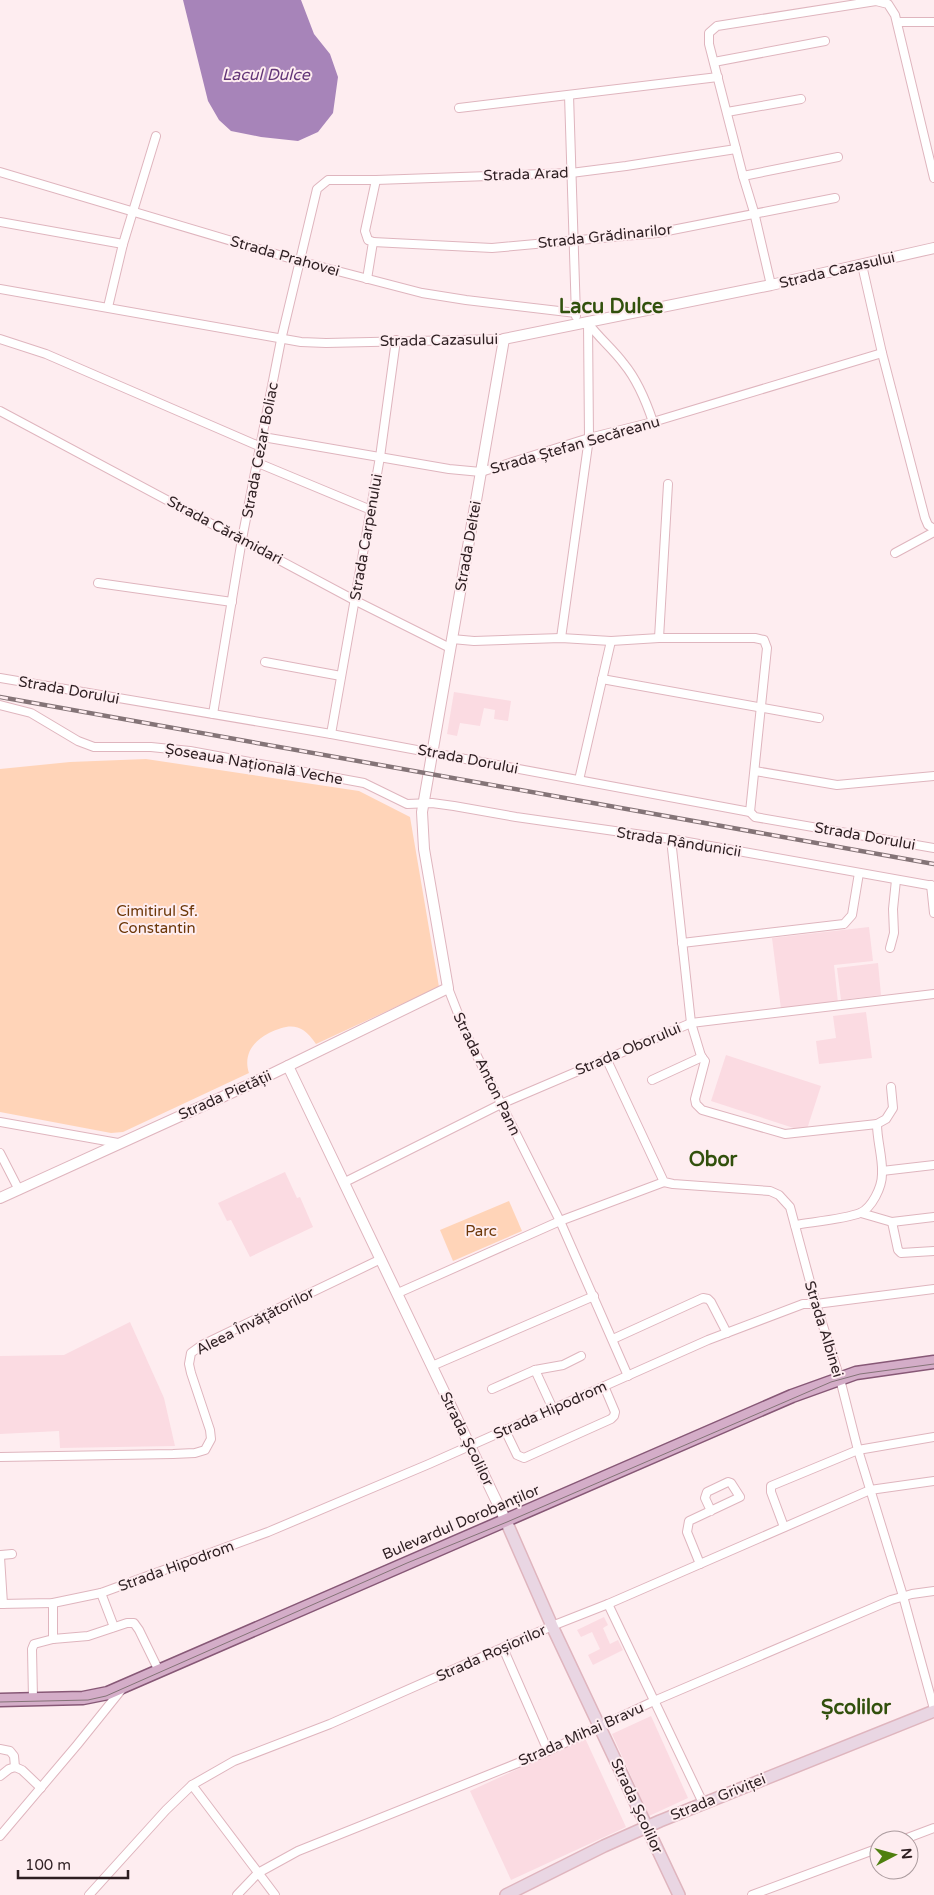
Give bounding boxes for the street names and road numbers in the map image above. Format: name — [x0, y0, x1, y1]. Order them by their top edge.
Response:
street label: Strada Arad — [483, 164, 569, 184]
street label: Strada Grădinarilor — [537, 220, 673, 252]
street label: Strada Prahovei — [228, 232, 342, 280]
street label: Strada Cazasului — [777, 248, 897, 292]
street label: Strada Cazasului — [380, 330, 498, 350]
street label: Strada Cezar Boliac — [238, 380, 282, 520]
street label: Strada Ștefan Secăreanu — [488, 412, 662, 478]
street label: Strada Carpenului — [346, 472, 386, 602]
street label: Strada Cărămidari — [164, 492, 286, 568]
street label: Strada Deltei — [451, 499, 485, 593]
street label: Strada Dorului — [17, 672, 121, 708]
street label: Șoseaua Națională Veche — [164, 740, 344, 788]
street label: Strada Dorului — [416, 740, 520, 778]
street label: Strada Dorului — [813, 818, 917, 854]
street label: Strada Rândunicii — [615, 823, 743, 861]
street label: Strada Anton Pann — [449, 1009, 525, 1139]
street label: Strada Oborului — [573, 1019, 683, 1079]
street label: Strada Pietății — [176, 1066, 274, 1124]
street label: Strada Albinei — [801, 1279, 847, 1379]
street label: Aleea Învățătorilor — [193, 1283, 317, 1359]
street label: Strada Hipodrom — [491, 1377, 609, 1443]
street label: Strada Școlilor — [436, 1389, 498, 1489]
street label: Bulevardul Dorobanților — [380, 1481, 543, 1563]
street label: Strada Hipodrom — [116, 1537, 236, 1595]
street label: Strada Roșiorilor — [433, 1621, 549, 1685]
street label: Strada Mihai Bravu — [516, 1698, 646, 1770]
street label: Strada Școlilor — [607, 1756, 667, 1857]
street label: Strada Griviței — [668, 1770, 768, 1824]

